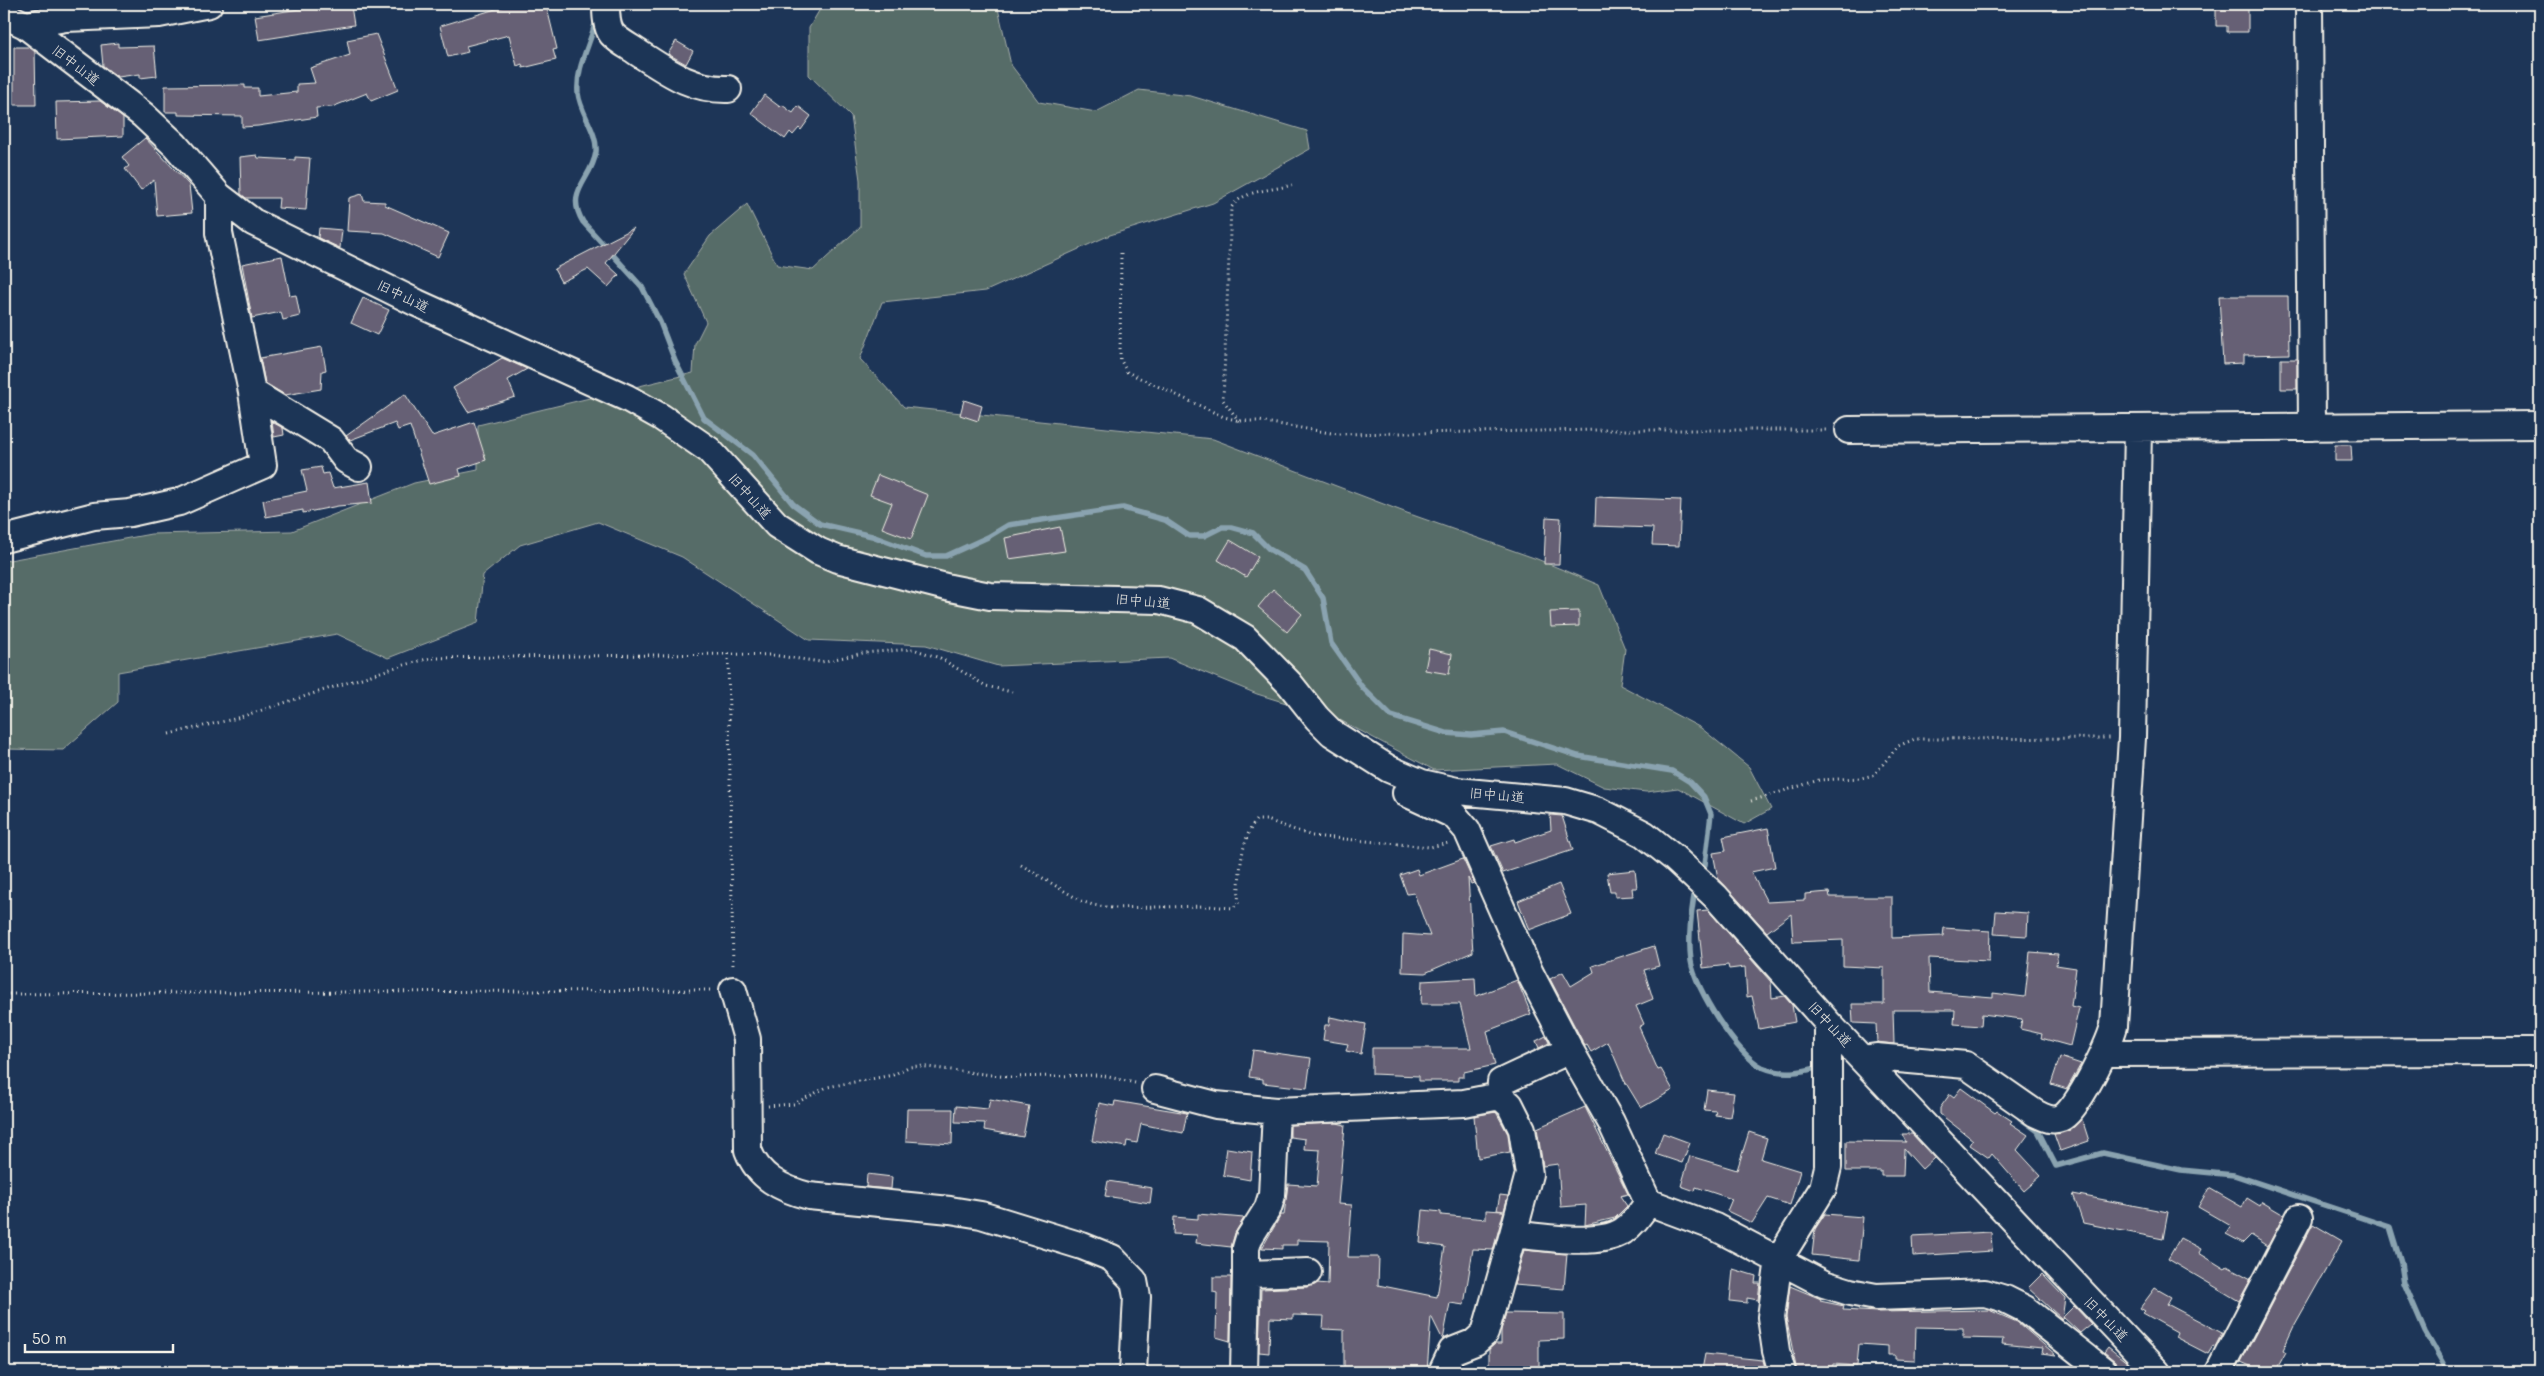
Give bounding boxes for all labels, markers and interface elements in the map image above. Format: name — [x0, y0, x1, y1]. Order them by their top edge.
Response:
street label: 旧中山道 — [48, 40, 104, 89]
street label: 旧中山道 — [374, 275, 433, 316]
street label: 旧中山道 — [725, 469, 776, 523]
street label: 旧中山道 — [1114, 589, 1172, 612]
street label: 旧中山道 — [1468, 783, 1526, 806]
street label: 旧中山道 — [1804, 997, 1856, 1051]
street label: 旧中山道 — [2080, 1292, 2133, 1345]
scale bar — [25, 1321, 172, 1353]
text: 50 m — [32, 1328, 67, 1348]

